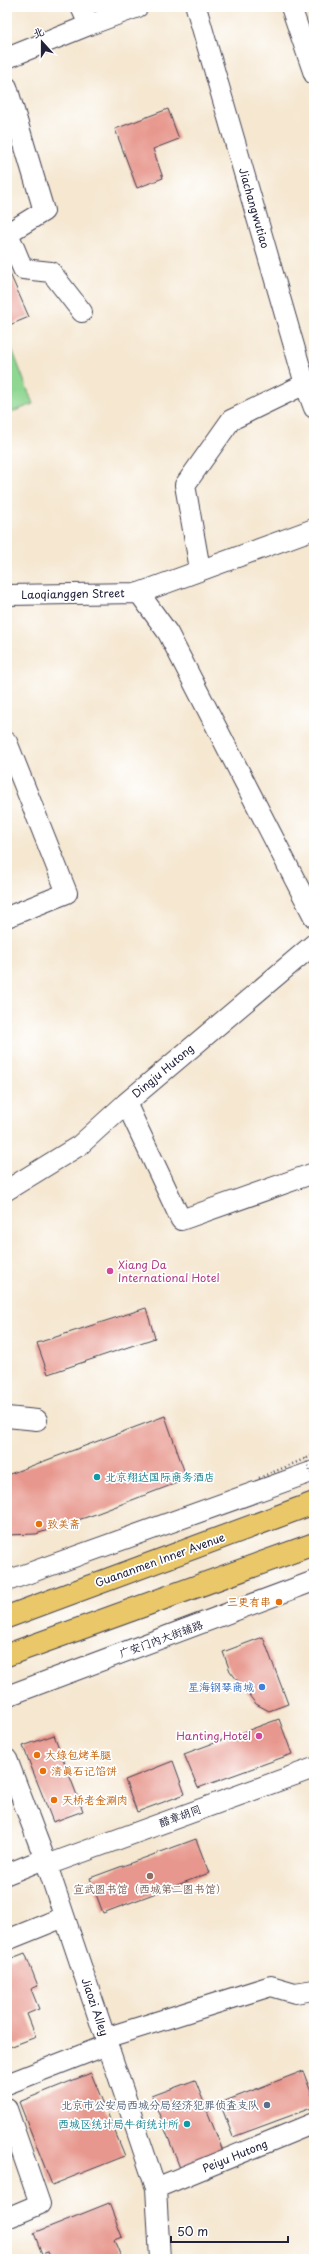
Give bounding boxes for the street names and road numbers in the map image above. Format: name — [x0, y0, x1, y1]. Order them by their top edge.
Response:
street label: Jiachangwutiao — [235, 166, 274, 250]
street label: Laoqianggen Street — [21, 584, 125, 603]
street label: Dingju Hutong — [128, 1040, 197, 1102]
street label: Guananmen Inner Avenue — [93, 1528, 227, 1591]
street label: 广安门内大街辅路 — [117, 1615, 205, 1662]
street label: 醋章胡同 — [156, 1800, 203, 1831]
street label: Jiaozi Alley — [78, 1975, 113, 2038]
street label: Peiyu Hutong — [200, 2135, 270, 2176]

